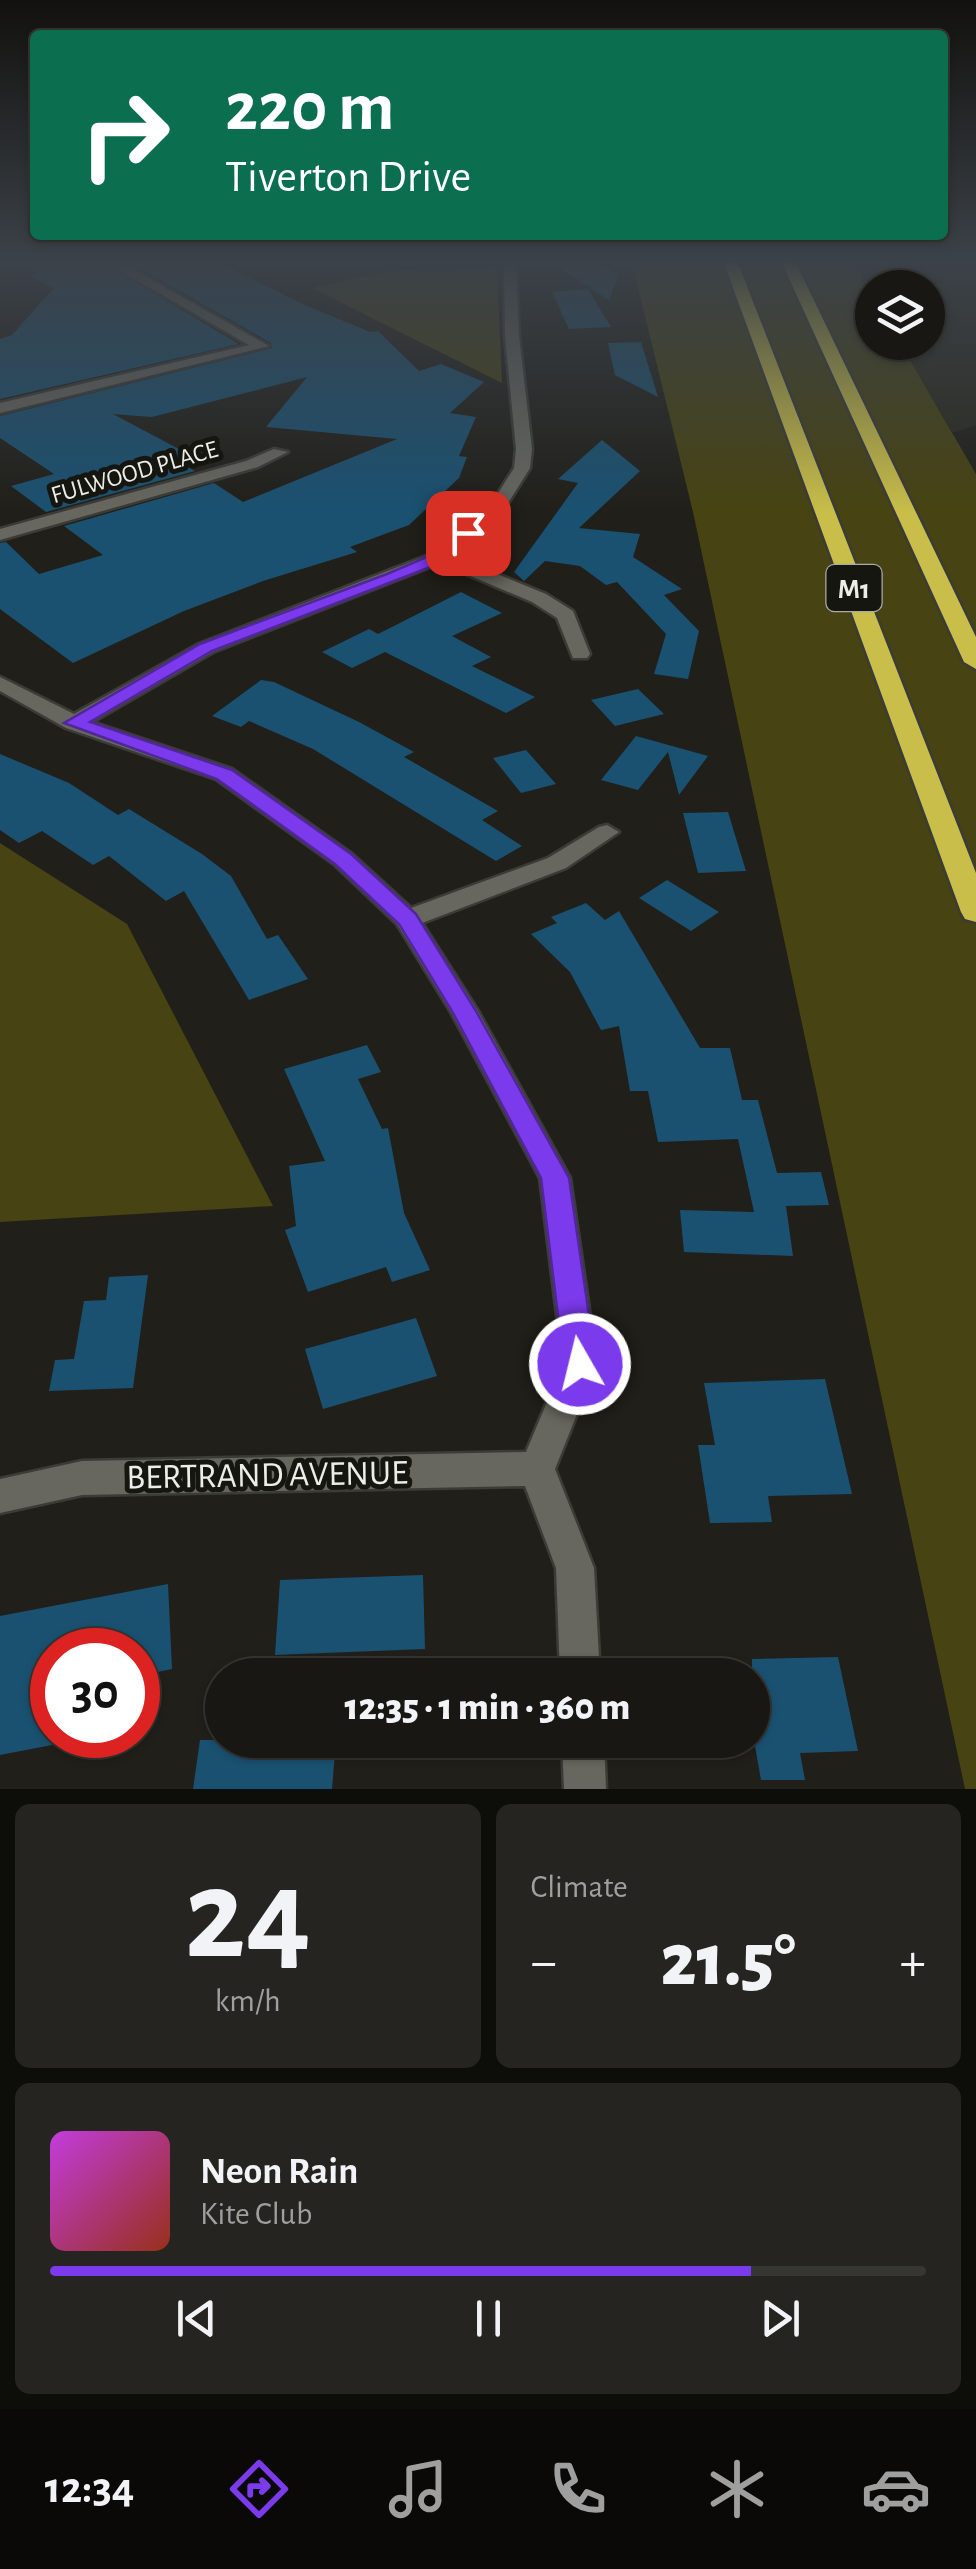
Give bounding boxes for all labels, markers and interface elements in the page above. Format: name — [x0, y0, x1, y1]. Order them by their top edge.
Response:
icon: right — [60, 70, 190, 200]
text: 220 m — [225, 73, 394, 143]
text: Tiverton Drive — [225, 155, 471, 200]
map controls — [855, 270, 945, 360]
button: layers — [855, 270, 945, 360]
street label: FULWOOD PLACE — [48, 437, 221, 508]
pin — [426, 491, 511, 576]
icon: arrive — [441, 506, 496, 561]
road number: M1 — [826, 565, 882, 611]
position arrow — [528, 1312, 632, 1416]
street label: BERTRAND AVENUE — [126, 1456, 408, 1495]
speed limit sign: 30 — [30, 1628, 160, 1758]
text: 12:35 · 1 min · 360 m — [345, 1689, 630, 1727]
text: 24 — [184, 1852, 311, 1982]
text: Climate — [531, 1871, 628, 1903]
text: 21.5° — [661, 1924, 796, 1999]
text: − — [531, 1935, 557, 1990]
text: + — [900, 1935, 926, 1990]
text: km/h — [215, 1985, 281, 2017]
text: Neon Rain — [200, 2153, 358, 2191]
text: Kite Club — [200, 2198, 312, 2230]
icon: previous — [169, 2291, 224, 2346]
icon: pause — [461, 2291, 516, 2346]
icon: next — [753, 2291, 808, 2346]
icon: directions — [224, 2454, 294, 2524]
icon: music — [383, 2454, 453, 2524]
icon: phone — [543, 2454, 613, 2524]
icon: climate — [702, 2454, 772, 2524]
icon: car — [861, 2454, 931, 2524]
text: 12:34 — [45, 2466, 134, 2511]

